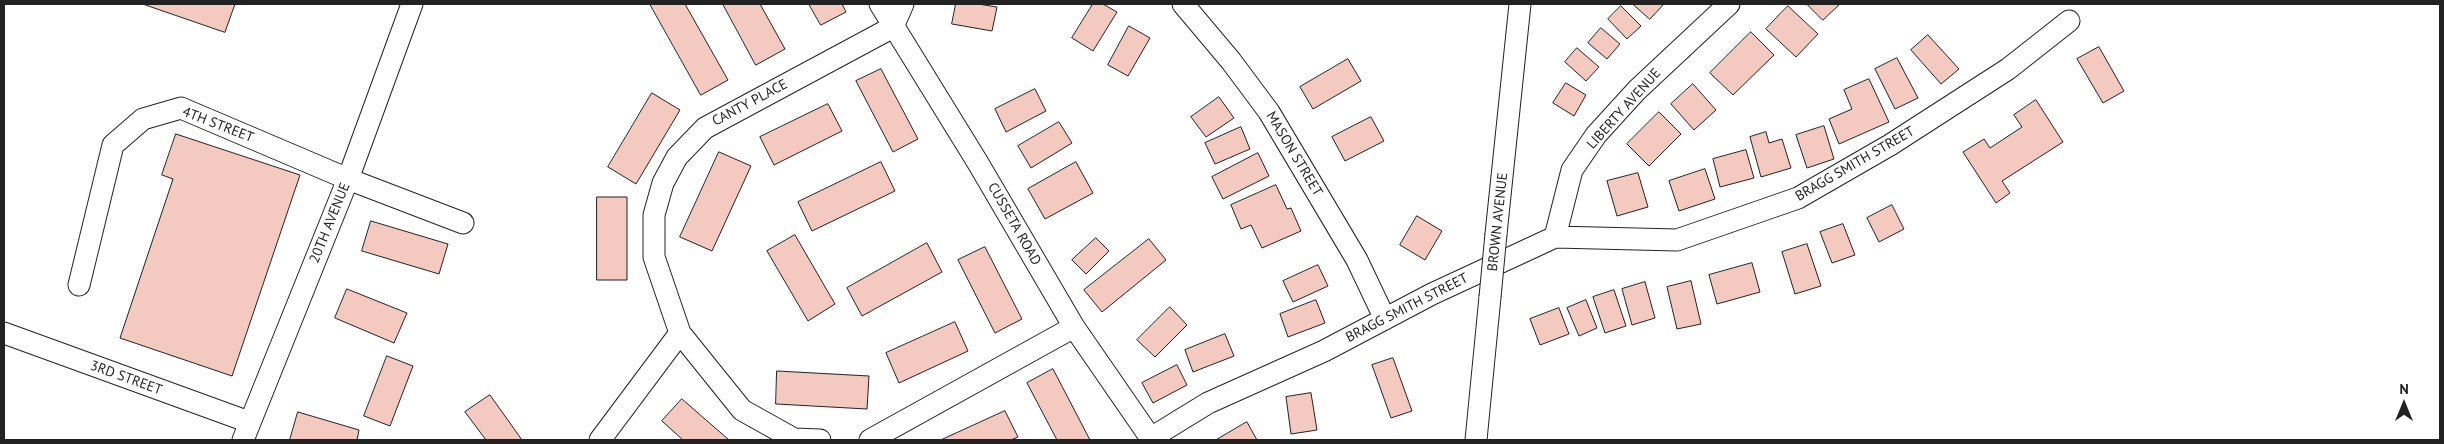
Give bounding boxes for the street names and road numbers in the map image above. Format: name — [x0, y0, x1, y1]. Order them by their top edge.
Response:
street label: LIBERTY AVENUE — [1583, 65, 1665, 153]
street label: CANTY PLACE — [709, 76, 791, 130]
street label: 4TH STREET — [180, 104, 256, 146]
street label: MASON STREET — [1262, 109, 1326, 199]
street label: BRAGG SMITH STREET — [1792, 123, 1918, 205]
street label: BROWN AVENUE — [1484, 172, 1512, 272]
street label: 20TH AVENUE — [306, 180, 354, 266]
street label: CUSSETA ROAD — [984, 180, 1044, 268]
street label: BRAGG SMITH STREET — [1343, 270, 1471, 346]
street label: 3RD STREET — [88, 357, 164, 399]

